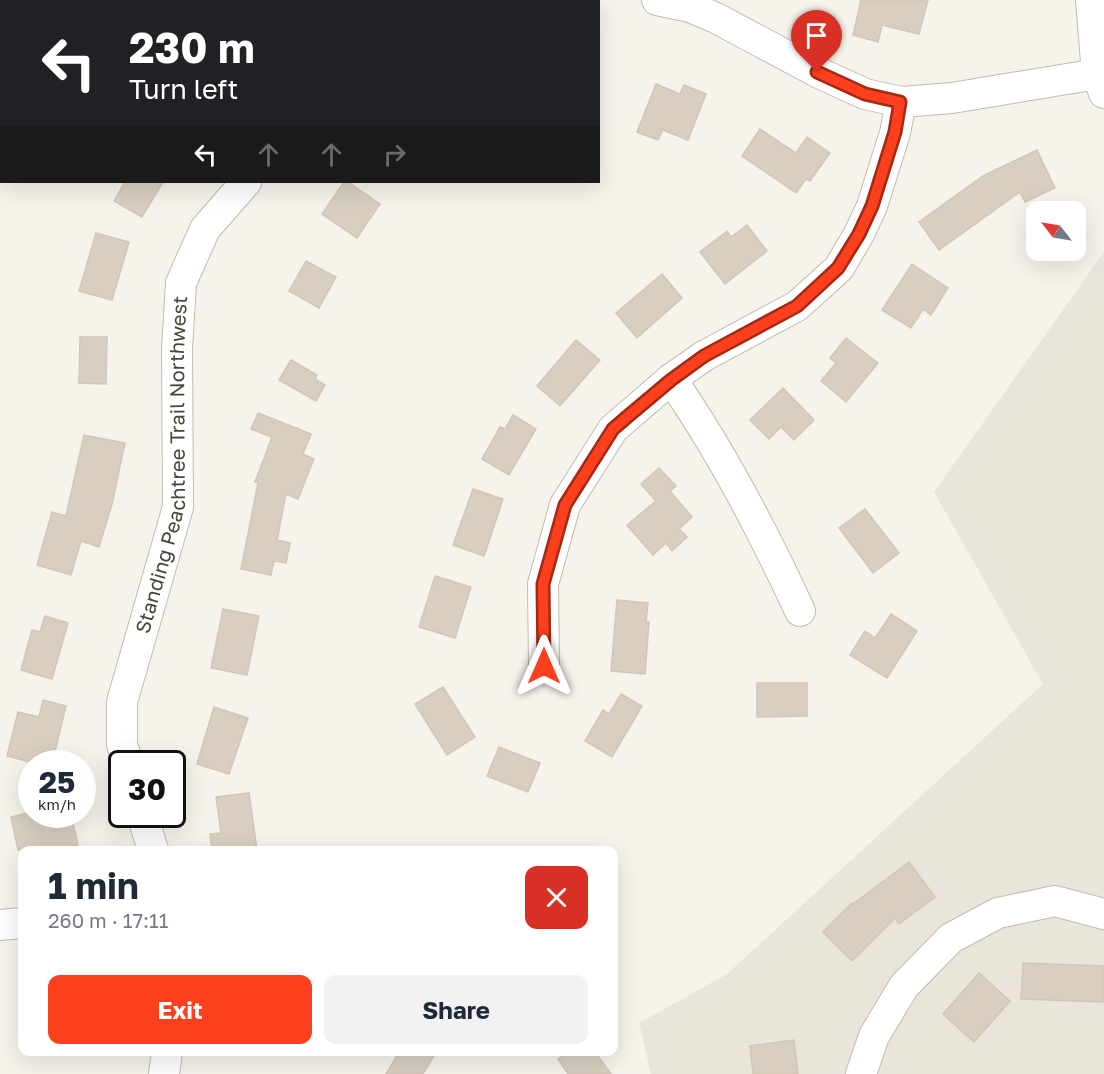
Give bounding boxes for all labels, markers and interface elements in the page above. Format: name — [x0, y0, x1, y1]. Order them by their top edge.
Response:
pin — [791, 10, 842, 72]
icon: arrive — [800, 19, 833, 52]
text: 230 m — [129, 22, 255, 72]
icon: left — [30, 24, 108, 102]
text: Turn left — [129, 73, 238, 105]
icon: left — [189, 138, 222, 171]
icon: ahead — [252, 138, 285, 171]
icon: ahead — [315, 138, 348, 171]
icon: right — [378, 138, 411, 171]
north arrow — [1026, 201, 1086, 261]
map controls — [1026, 201, 1086, 261]
street label: Standing Peachtree Trail Northwest — [129, 295, 191, 636]
position arrow — [512, 634, 576, 698]
speed limit sign: 30 — [108, 750, 186, 828]
text: 25 — [39, 764, 75, 800]
text: km/h — [38, 795, 76, 813]
text: 1 min — [48, 864, 139, 907]
button: close — [525, 866, 588, 929]
text: 260 m · 17:11 — [48, 908, 169, 932]
button: Exit — [48, 975, 312, 1044]
button: Share — [324, 975, 588, 1044]

